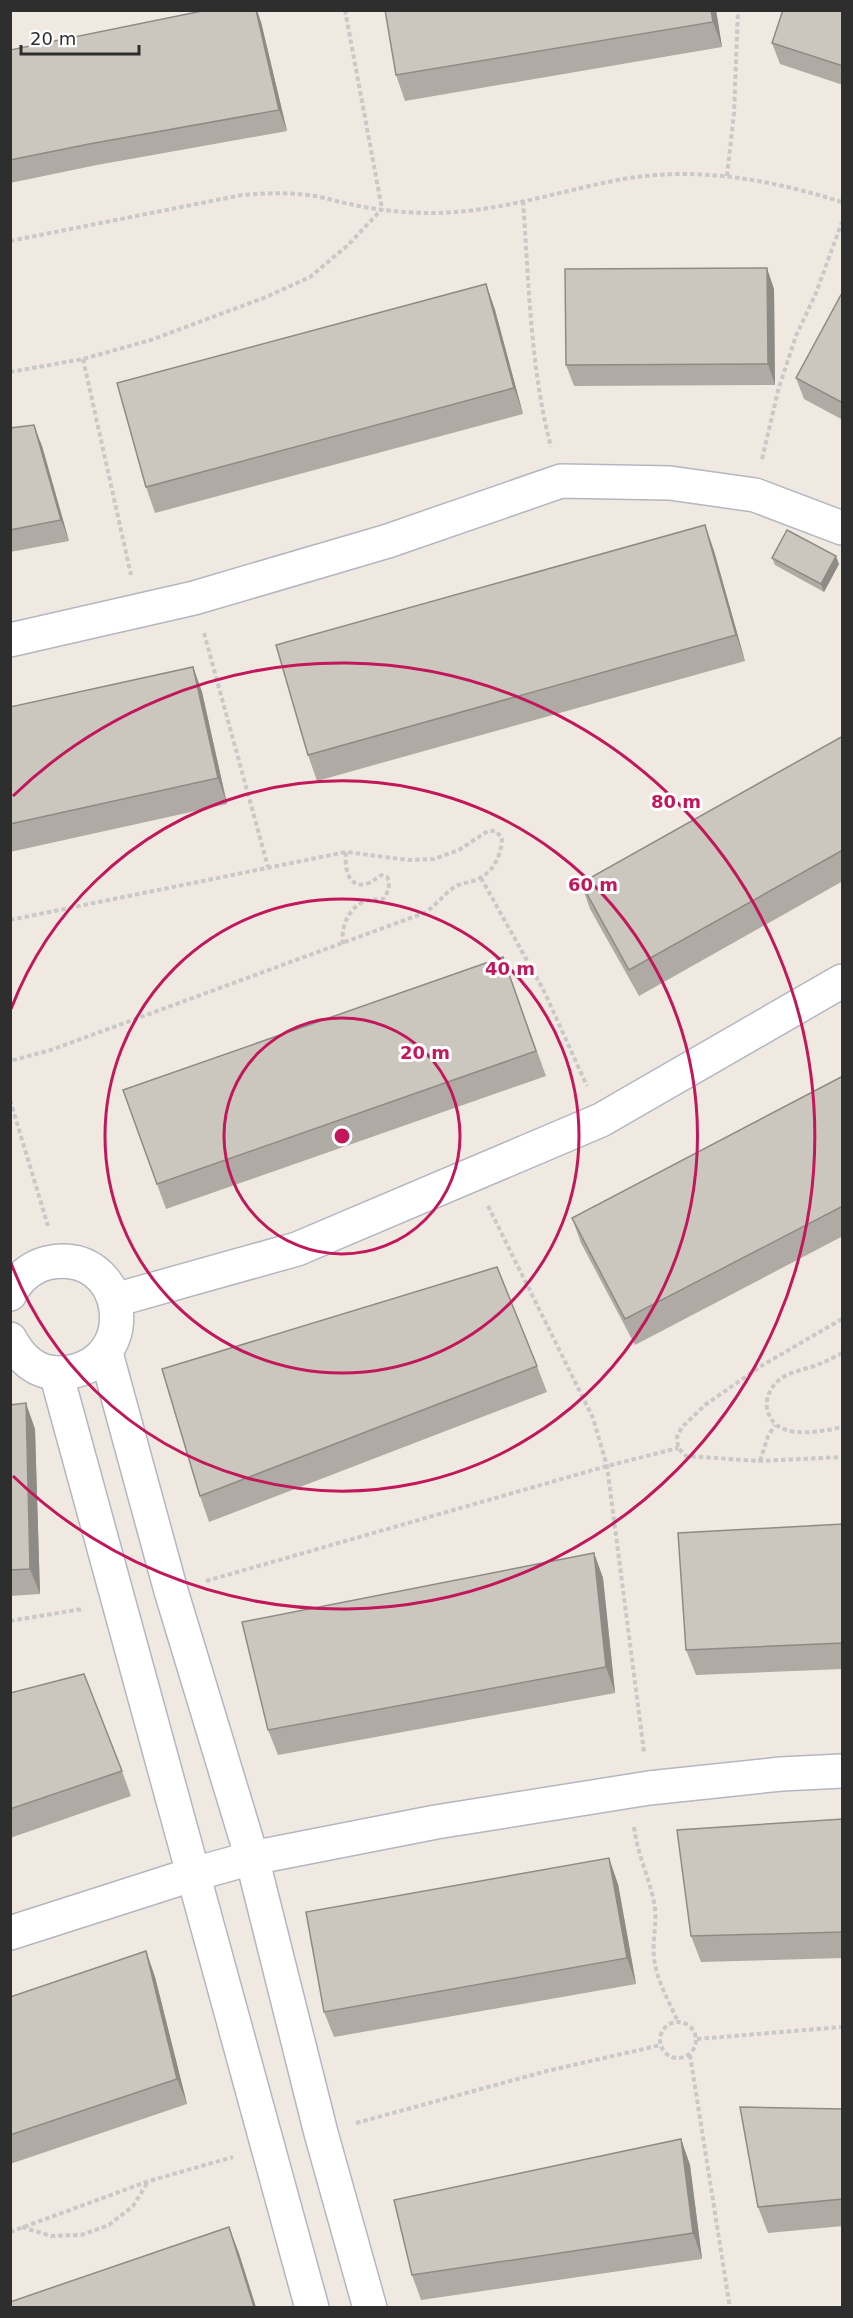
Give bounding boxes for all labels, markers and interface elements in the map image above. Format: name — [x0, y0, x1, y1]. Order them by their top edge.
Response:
scale bar — [21, 18, 140, 56]
text: 20 m — [30, 28, 76, 49]
text: 80 m — [651, 791, 701, 812]
text: 60 m — [568, 874, 618, 895]
text: 40 m — [485, 958, 535, 979]
text: 20 m — [400, 1042, 450, 1063]
centre of rings — [332, 1126, 352, 1146]

